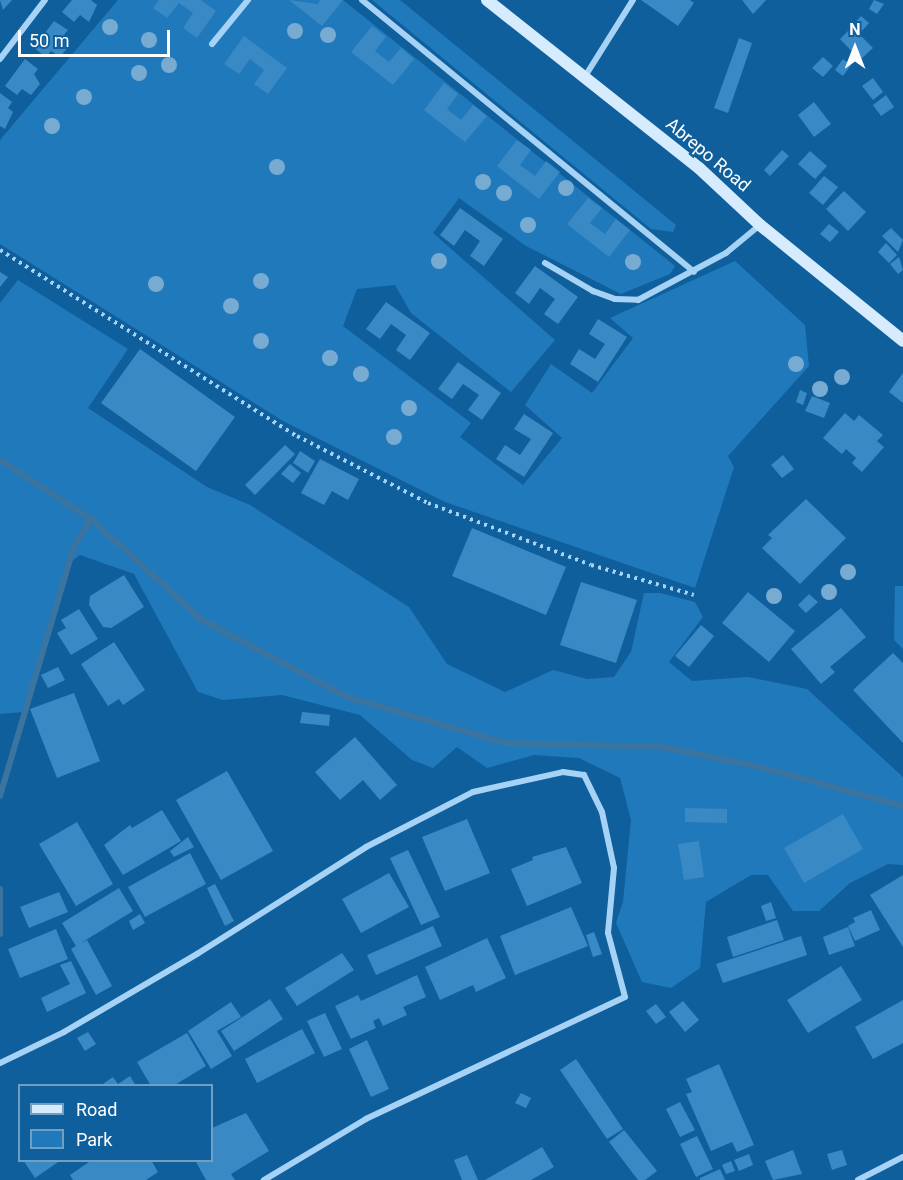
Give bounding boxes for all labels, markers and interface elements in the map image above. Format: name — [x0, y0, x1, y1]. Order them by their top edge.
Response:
scale bar — [21, 18, 172, 56]
north arrow — [825, 18, 885, 78]
text: N — [849, 20, 861, 39]
text: 50 m — [29, 30, 69, 51]
street label: Abrepo Road — [661, 113, 755, 197]
legend — [18, 1084, 213, 1162]
text: Road — [76, 1099, 117, 1120]
text: Park — [76, 1129, 112, 1150]

